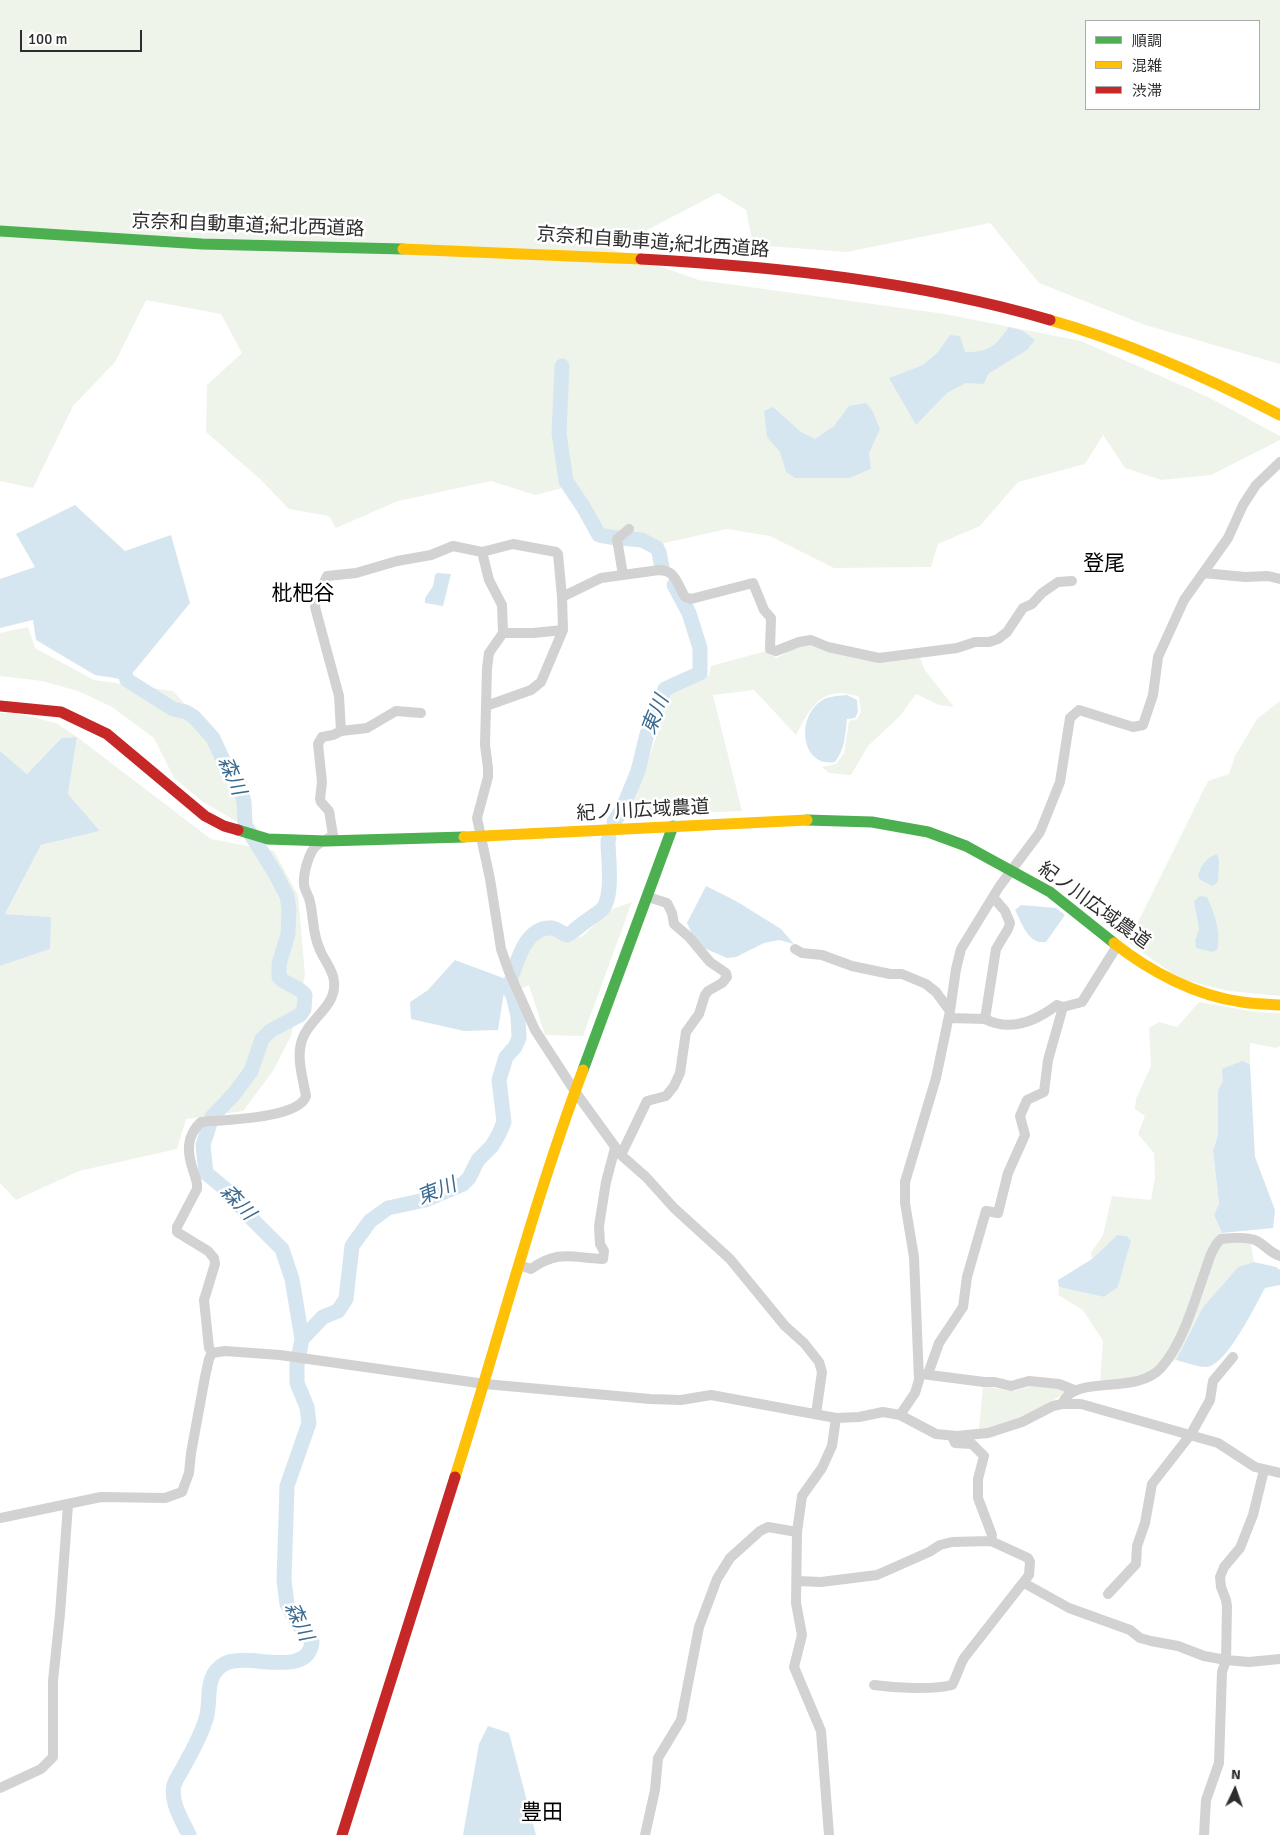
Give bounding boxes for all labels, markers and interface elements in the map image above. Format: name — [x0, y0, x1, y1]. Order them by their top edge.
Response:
scale bar — [22, 20, 145, 52]
legend — [1085, 20, 1260, 110]
text: 100 m — [28, 30, 68, 48]
text: 順調 — [1132, 32, 1162, 50]
text: 混雑 — [1132, 57, 1162, 75]
text: 渋滞 — [1132, 82, 1162, 100]
street label: 京奈和自動車道;紀北西道路 — [131, 211, 365, 241]
street label: 京奈和自動車道;紀北西道路 — [536, 223, 770, 263]
district label: 登尾 — [1083, 551, 1125, 577]
district label: 枇杷谷 — [272, 581, 334, 607]
water label: 東川 — [637, 692, 675, 738]
water label: 森川 — [212, 753, 250, 799]
street label: 紀ノ川広域農道 — [576, 796, 710, 826]
street label: 紀ノ川広域農道 — [1033, 858, 1155, 954]
water label: 東川 — [414, 1173, 460, 1211]
water label: 森川 — [215, 1180, 259, 1226]
water label: 森川 — [279, 1599, 317, 1645]
north arrow — [1210, 1765, 1260, 1815]
text: N — [1230, 1766, 1241, 1783]
district label: 豊田 — [521, 1800, 563, 1826]

